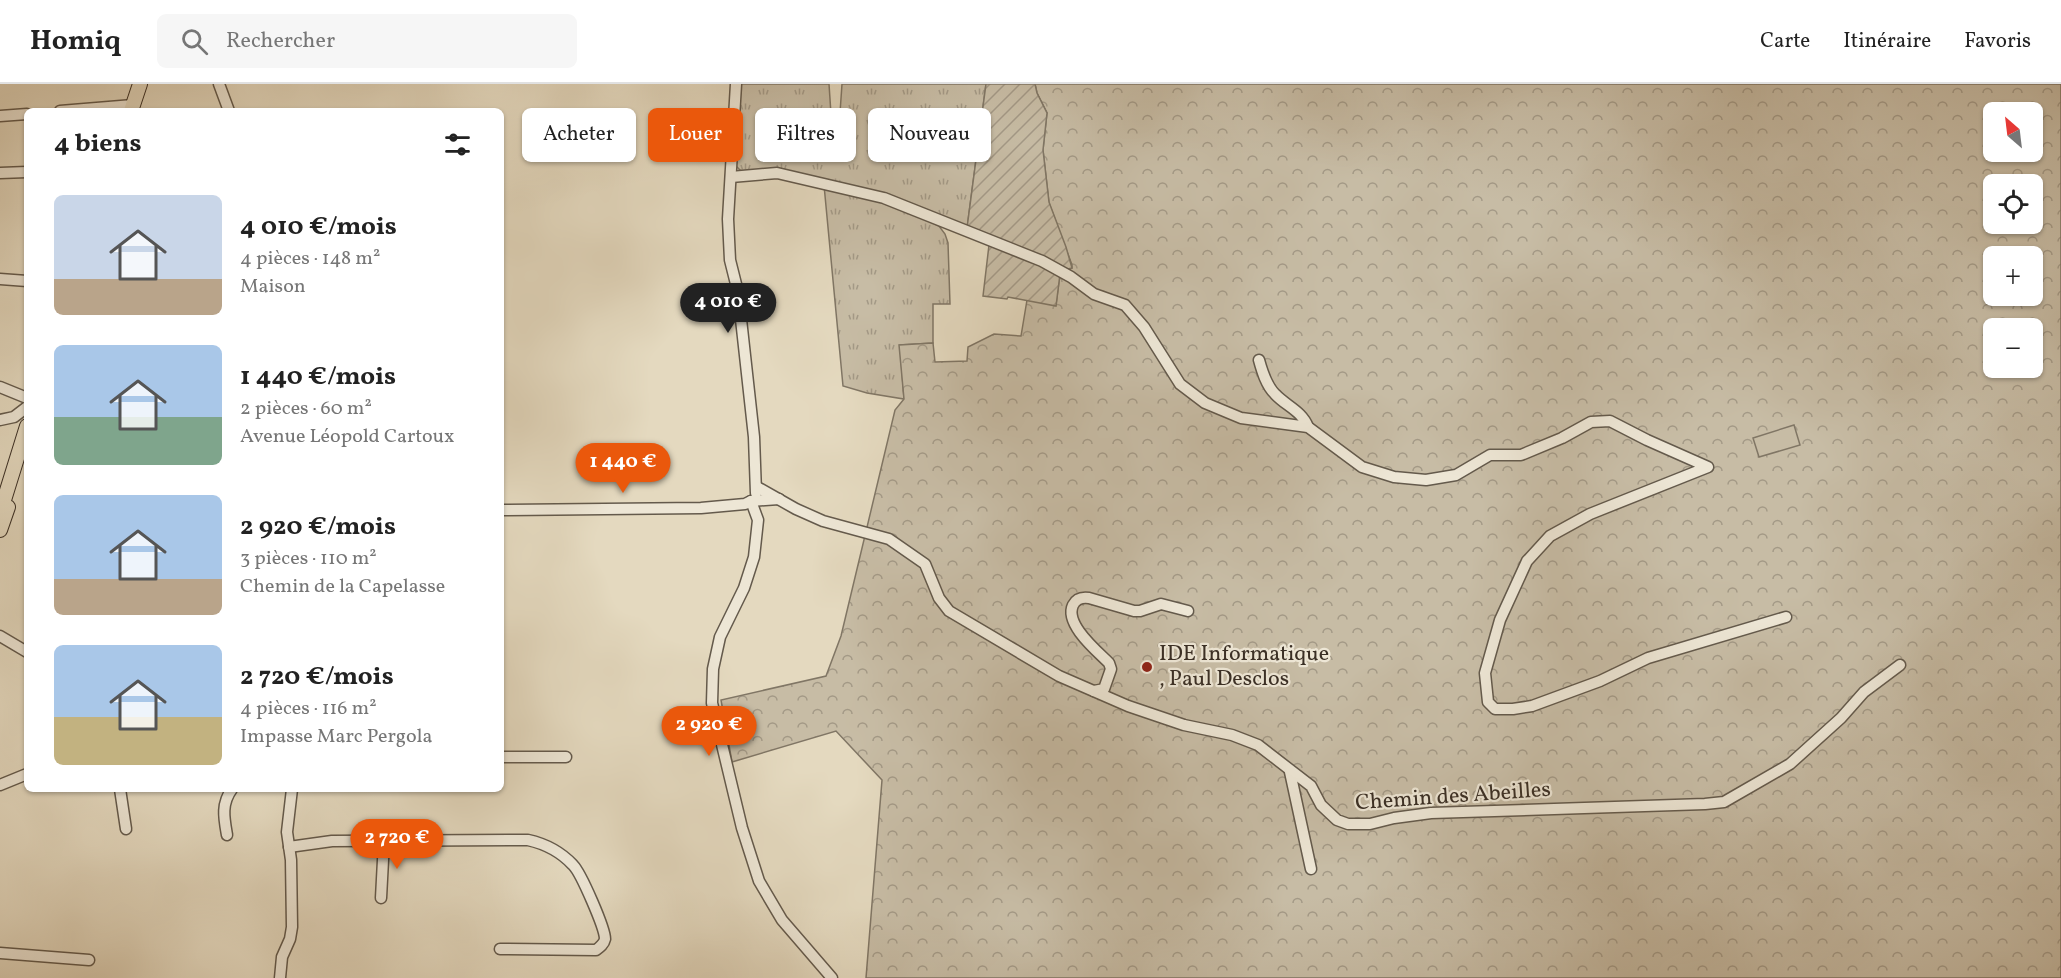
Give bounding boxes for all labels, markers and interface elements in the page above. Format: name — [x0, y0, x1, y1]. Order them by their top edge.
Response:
search box — [157, 14, 577, 68]
text: Homiq — [30, 22, 121, 61]
icon: search — [178, 25, 211, 58]
text: Rechercher — [226, 26, 335, 57]
text: Carte — [1760, 27, 1810, 56]
text: Itinéraire — [1843, 27, 1931, 56]
text: Favoris — [1964, 27, 2031, 56]
north arrow — [1983, 102, 2043, 162]
map controls — [1983, 102, 2043, 378]
chip: Acheter — [522, 108, 636, 162]
chip: Louer — [648, 108, 743, 162]
chip: Filtres — [755, 108, 856, 162]
chip: Nouveau — [868, 108, 991, 162]
text: 4 biens — [54, 126, 142, 162]
icon: filters — [441, 128, 474, 161]
button: locate — [1983, 174, 2043, 234]
text: 4 010 €/mois — [240, 209, 397, 245]
icon: home — [102, 219, 174, 291]
text: 4 pièces · 148 m² — [240, 245, 380, 273]
button: + — [1983, 246, 2043, 306]
text: Maison — [240, 273, 306, 301]
pin: 4 010 € — [673, 283, 783, 334]
text: 4 010 € — [694, 288, 762, 316]
button: − — [1983, 318, 2043, 378]
text: 1 440 €/mois — [240, 359, 396, 395]
icon: home — [102, 369, 174, 441]
text: 2 pièces · 60 m² — [240, 395, 372, 423]
text: Avenue Léopold Cartoux — [240, 423, 454, 451]
pin: 1 440 € — [568, 443, 678, 494]
text: 1 440 € — [590, 448, 656, 476]
text: 2 920 €/mois — [240, 509, 396, 545]
icon: home — [102, 519, 174, 591]
text: 3 pièces · 110 m² — [240, 545, 377, 573]
text: Chemin de la Capelasse — [240, 573, 445, 601]
place label: IDE Informatique , Paul Desclos — [1159, 639, 1329, 695]
text: 2 720 €/mois — [240, 659, 394, 695]
marker: IDE Informatique , Paul Desclos — [1140, 660, 1154, 674]
icon: home — [102, 669, 174, 741]
text: 4 pièces · 116 m² — [240, 695, 377, 723]
pin: 2 920 € — [654, 706, 764, 757]
text: 2 920 € — [676, 711, 742, 739]
text: Impasse Marc Pergola — [240, 723, 432, 751]
street label: Chemin des Abeilles — [1354, 775, 1552, 819]
pin: 2 720 € — [342, 819, 452, 870]
text: 2 720 € — [364, 824, 430, 852]

